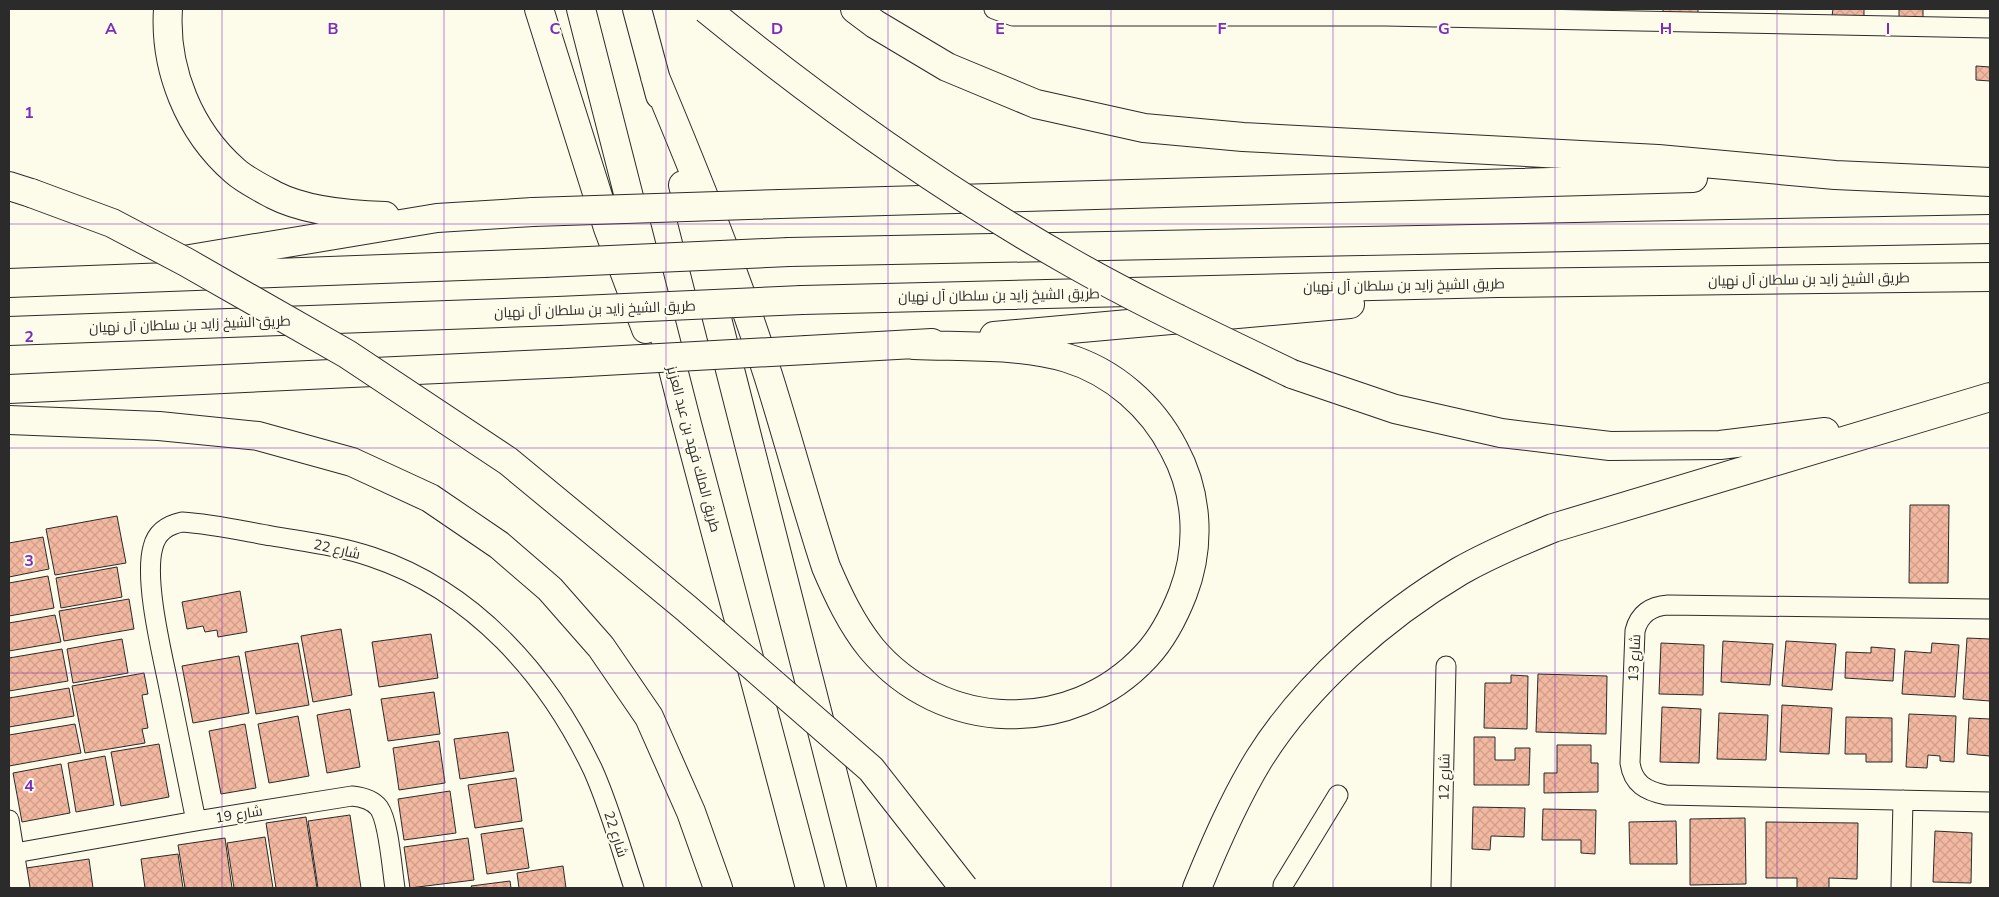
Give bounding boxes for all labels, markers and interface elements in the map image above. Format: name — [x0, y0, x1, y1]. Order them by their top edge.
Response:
text: A — [105, 18, 117, 40]
text: B — [327, 18, 339, 40]
text: C — [550, 18, 561, 40]
text: D — [771, 18, 783, 40]
text: E — [995, 18, 1005, 40]
text: F — [1218, 18, 1227, 40]
text: G — [1438, 18, 1450, 40]
text: H — [1660, 18, 1672, 40]
text: I — [1886, 18, 1890, 40]
text: 1 — [24, 102, 34, 124]
street label: طريق الشيخ زايد بن سلطان آل نهيان — [1708, 268, 1910, 291]
street label: طريق الشيخ زايد بن سلطان آل نهيان — [1303, 274, 1505, 297]
street label: طريق الشيخ زايد بن سلطان آل نهيان — [898, 284, 1100, 307]
street label: طريق الشيخ زايد بن سلطان آل نهيان — [494, 296, 696, 323]
street label: طريق الشيخ زايد بن سلطان آل نهيان — [89, 311, 291, 338]
text: 2 — [24, 326, 34, 348]
street label: طريق الملك فهد بن عبد العزيز — [662, 363, 725, 534]
street label: شارع 22 — [312, 535, 362, 564]
text: 3 — [24, 550, 34, 572]
street label: شارع 13 — [1624, 634, 1645, 682]
street label: شارع 12 — [1435, 753, 1454, 801]
text: 4 — [24, 775, 34, 797]
street label: شارع 19 — [214, 801, 264, 828]
street label: شارع 22 — [599, 809, 632, 860]

